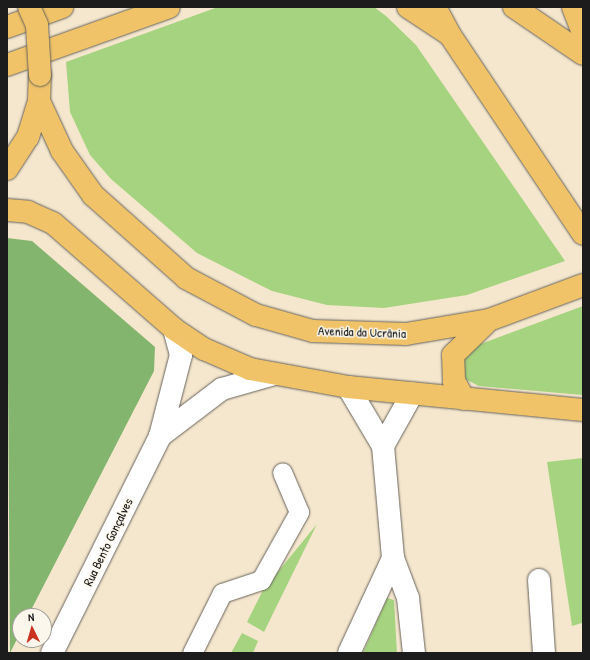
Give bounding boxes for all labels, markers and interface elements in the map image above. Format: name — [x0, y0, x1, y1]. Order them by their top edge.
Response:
street label: Avenida da Ucrânia — [318, 323, 406, 341]
street label: Rua Bento Gonçalves — [80, 496, 136, 588]
north arrow — [12, 608, 52, 648]
text: N — [28, 610, 35, 624]

